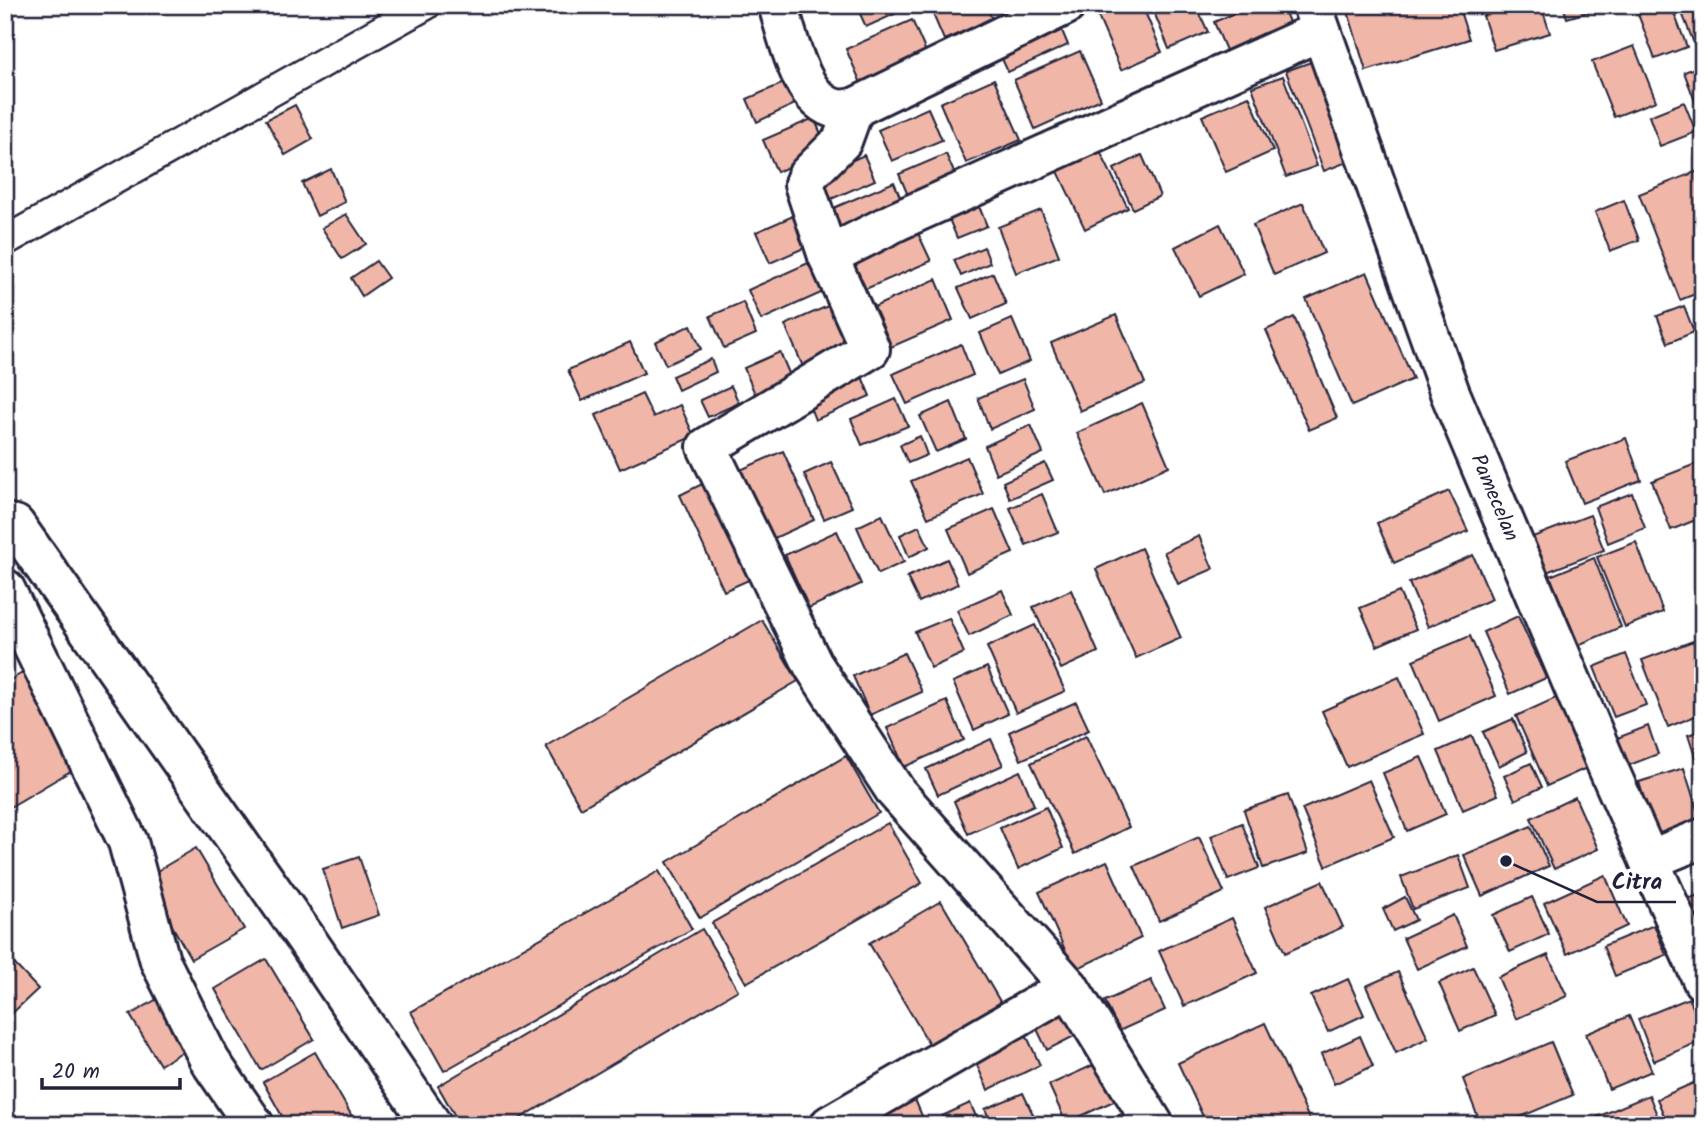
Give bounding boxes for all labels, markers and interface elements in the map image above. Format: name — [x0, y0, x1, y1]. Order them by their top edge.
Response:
street label: Pamecelan — [1461, 449, 1527, 547]
callout: Citra — [1597, 858, 1676, 902]
text: Citra — [1612, 865, 1663, 901]
scale bar — [42, 1046, 180, 1090]
text: 20 m — [52, 1056, 100, 1089]

